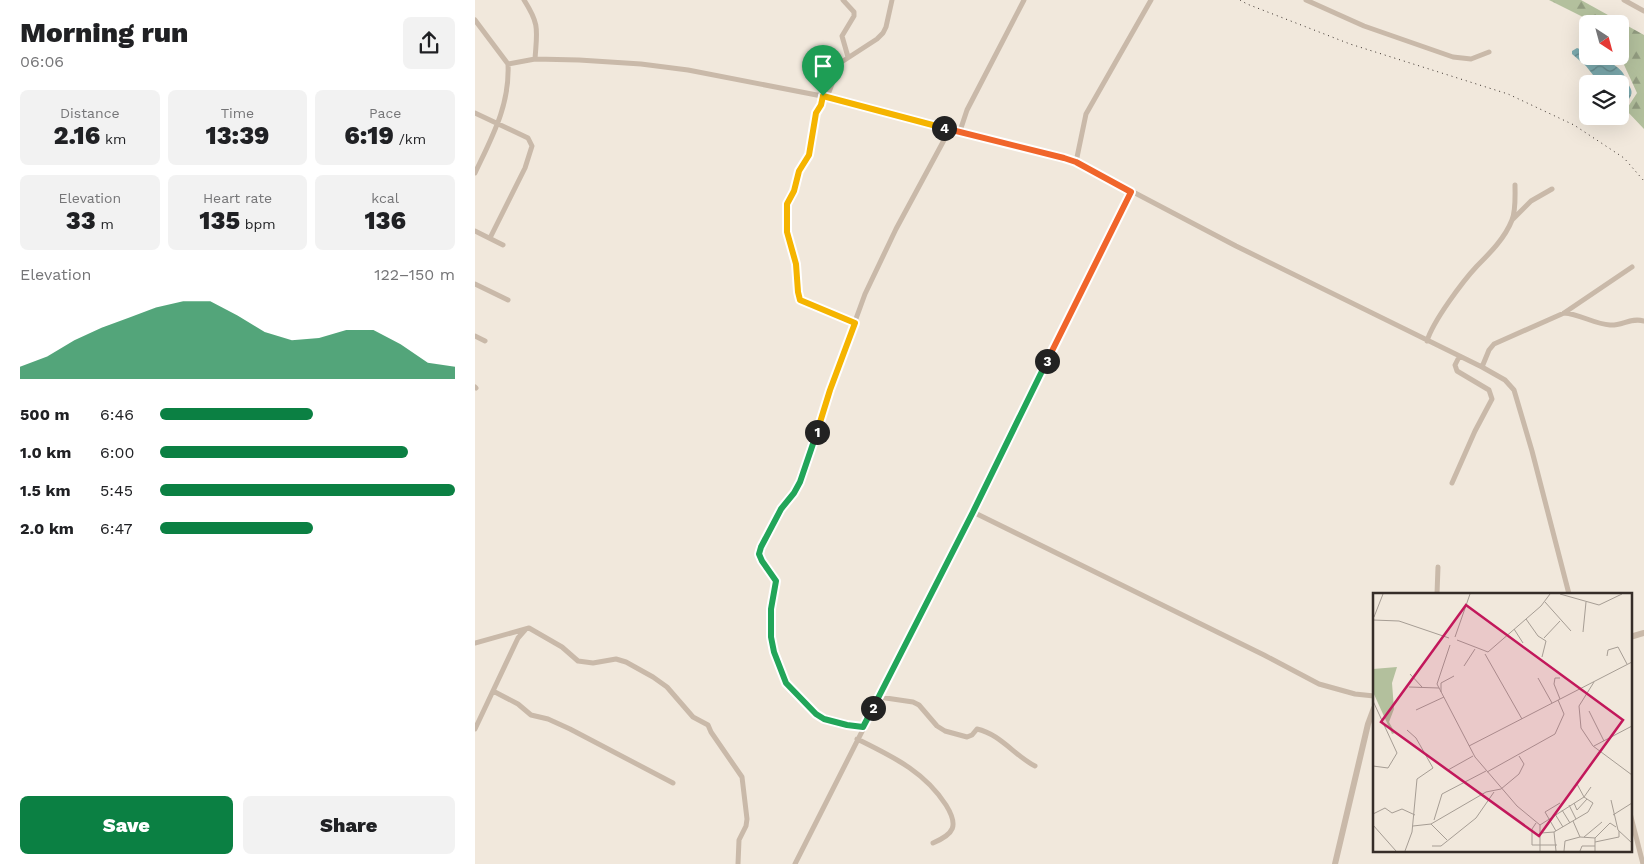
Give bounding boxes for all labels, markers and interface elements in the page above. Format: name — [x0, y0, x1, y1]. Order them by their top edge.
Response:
north arrow — [1579, 15, 1629, 65]
map controls — [1579, 15, 1629, 125]
text: Morning run — [20, 16, 188, 49]
button: share — [403, 17, 455, 69]
pin — [802, 45, 844, 96]
text: 06:06 — [20, 52, 64, 71]
icon: arrive — [809, 52, 837, 80]
button: layers — [1579, 75, 1629, 125]
text: Distance — [60, 105, 120, 121]
text: Time — [221, 105, 254, 121]
text: Pace — [369, 105, 401, 121]
pin: 4 — [931, 116, 957, 140]
text: 4 — [940, 120, 949, 136]
text: 2.16 — [53, 121, 100, 150]
text: 13:39 — [205, 121, 270, 150]
text: 6:19 — [344, 121, 394, 150]
text: km — [100, 131, 126, 147]
text: /km — [394, 131, 426, 147]
text: Elevation — [59, 190, 121, 206]
text: Heart rate — [203, 190, 272, 206]
text: kcal — [371, 190, 399, 206]
text: 33 — [66, 206, 96, 235]
text: 135 — [199, 206, 240, 235]
text: 136 — [364, 206, 406, 235]
text: m — [96, 216, 114, 232]
text: bpm — [240, 216, 276, 232]
text: Elevation — [20, 265, 91, 284]
text: 122–150 m — [374, 265, 455, 284]
pin: 3 — [1035, 348, 1059, 374]
text: 3 — [1043, 353, 1052, 369]
text: 500 m — [20, 405, 70, 424]
text: 6:46 — [100, 405, 134, 424]
pin: 1 — [805, 420, 829, 444]
text: 1 — [814, 424, 821, 440]
text: 1.0 km — [20, 443, 71, 462]
text: 6:00 — [100, 443, 134, 462]
text: 1.5 km — [20, 481, 70, 500]
text: 5:45 — [100, 481, 133, 500]
text: 2.0 km — [20, 519, 74, 538]
text: 6:47 — [100, 519, 132, 538]
inset map — [1373, 593, 1631, 852]
pin: 2 — [861, 696, 885, 720]
text: 2 — [869, 700, 878, 716]
button: Save — [20, 796, 233, 854]
button: Share — [243, 796, 455, 854]

